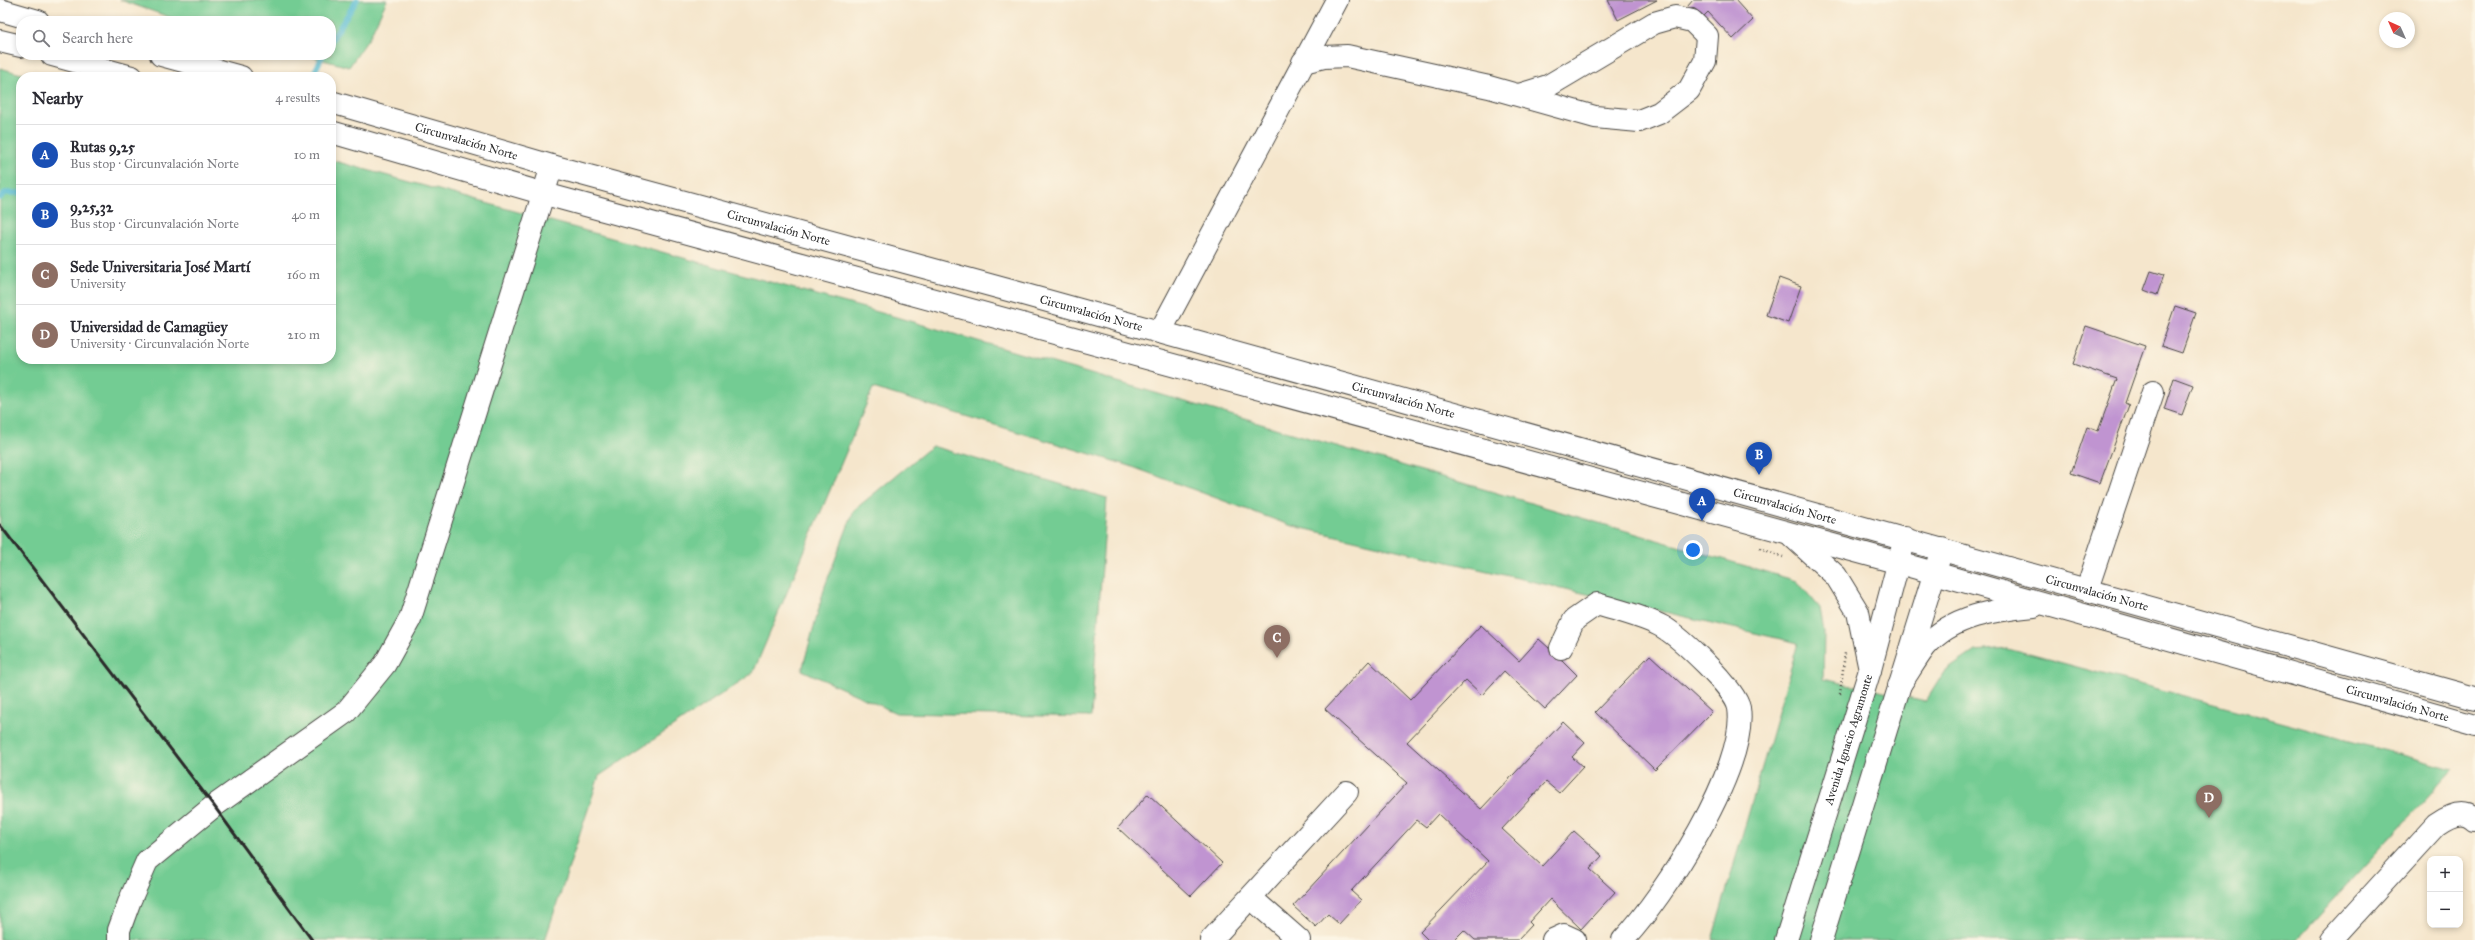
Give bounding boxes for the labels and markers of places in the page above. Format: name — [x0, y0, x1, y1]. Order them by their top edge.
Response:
pin: B — [1746, 442, 1772, 475]
pin: A — [1689, 488, 1715, 521]
pin: C — [1264, 625, 1290, 658]
pin: D — [2196, 785, 2222, 818]

